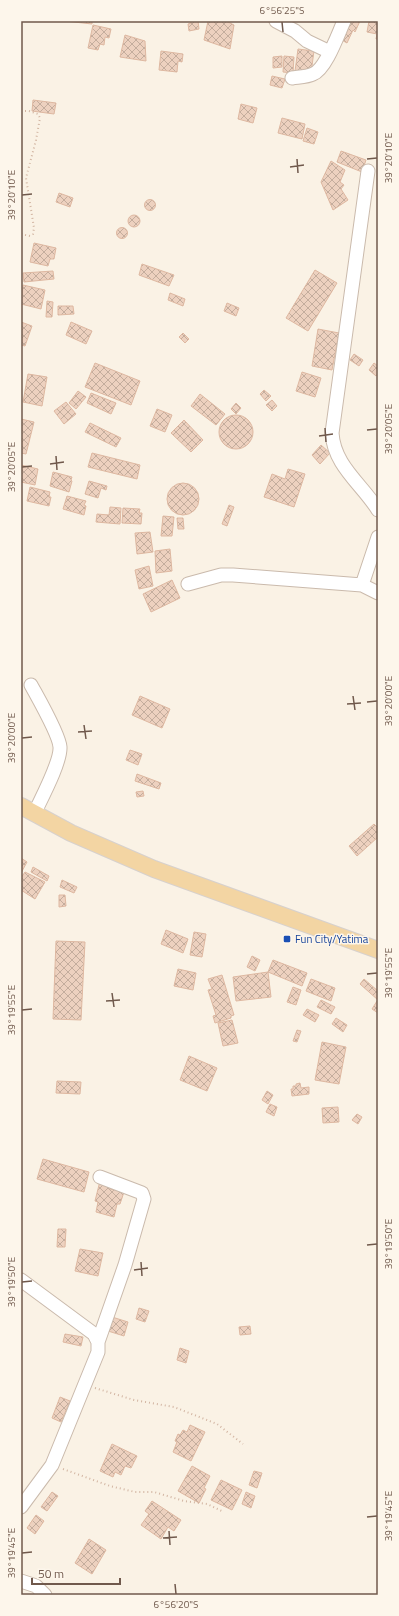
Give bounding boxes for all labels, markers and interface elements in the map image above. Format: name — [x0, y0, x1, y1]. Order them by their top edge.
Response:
text: 6°56'25"S — [260, 3, 304, 18]
text: 39°20'10"E — [381, 132, 396, 183]
text: 39°20'10"E — [4, 169, 19, 220]
text: 39°20'05"E — [381, 403, 396, 454]
text: 39°20'05"E — [4, 441, 19, 492]
text: 39°20'00"E — [381, 675, 396, 726]
text: 39°20'00"E — [4, 712, 19, 763]
place label: Fun City/Yatima — [295, 931, 369, 947]
marker: Fun City/Yatima — [282, 934, 292, 944]
text: 39°19'55"E — [381, 947, 396, 998]
text: 39°19'55"E — [4, 984, 19, 1035]
text: 39°19'50"E — [381, 1218, 396, 1269]
text: 39°19'50"E — [4, 1256, 19, 1307]
text: 39°19'45"E — [381, 1490, 396, 1541]
text: 39°19'45"E — [4, 1527, 19, 1578]
scale bar — [32, 1560, 120, 1586]
text: 50 m — [38, 1564, 64, 1583]
text: 6°56'20"S — [154, 1597, 198, 1612]

